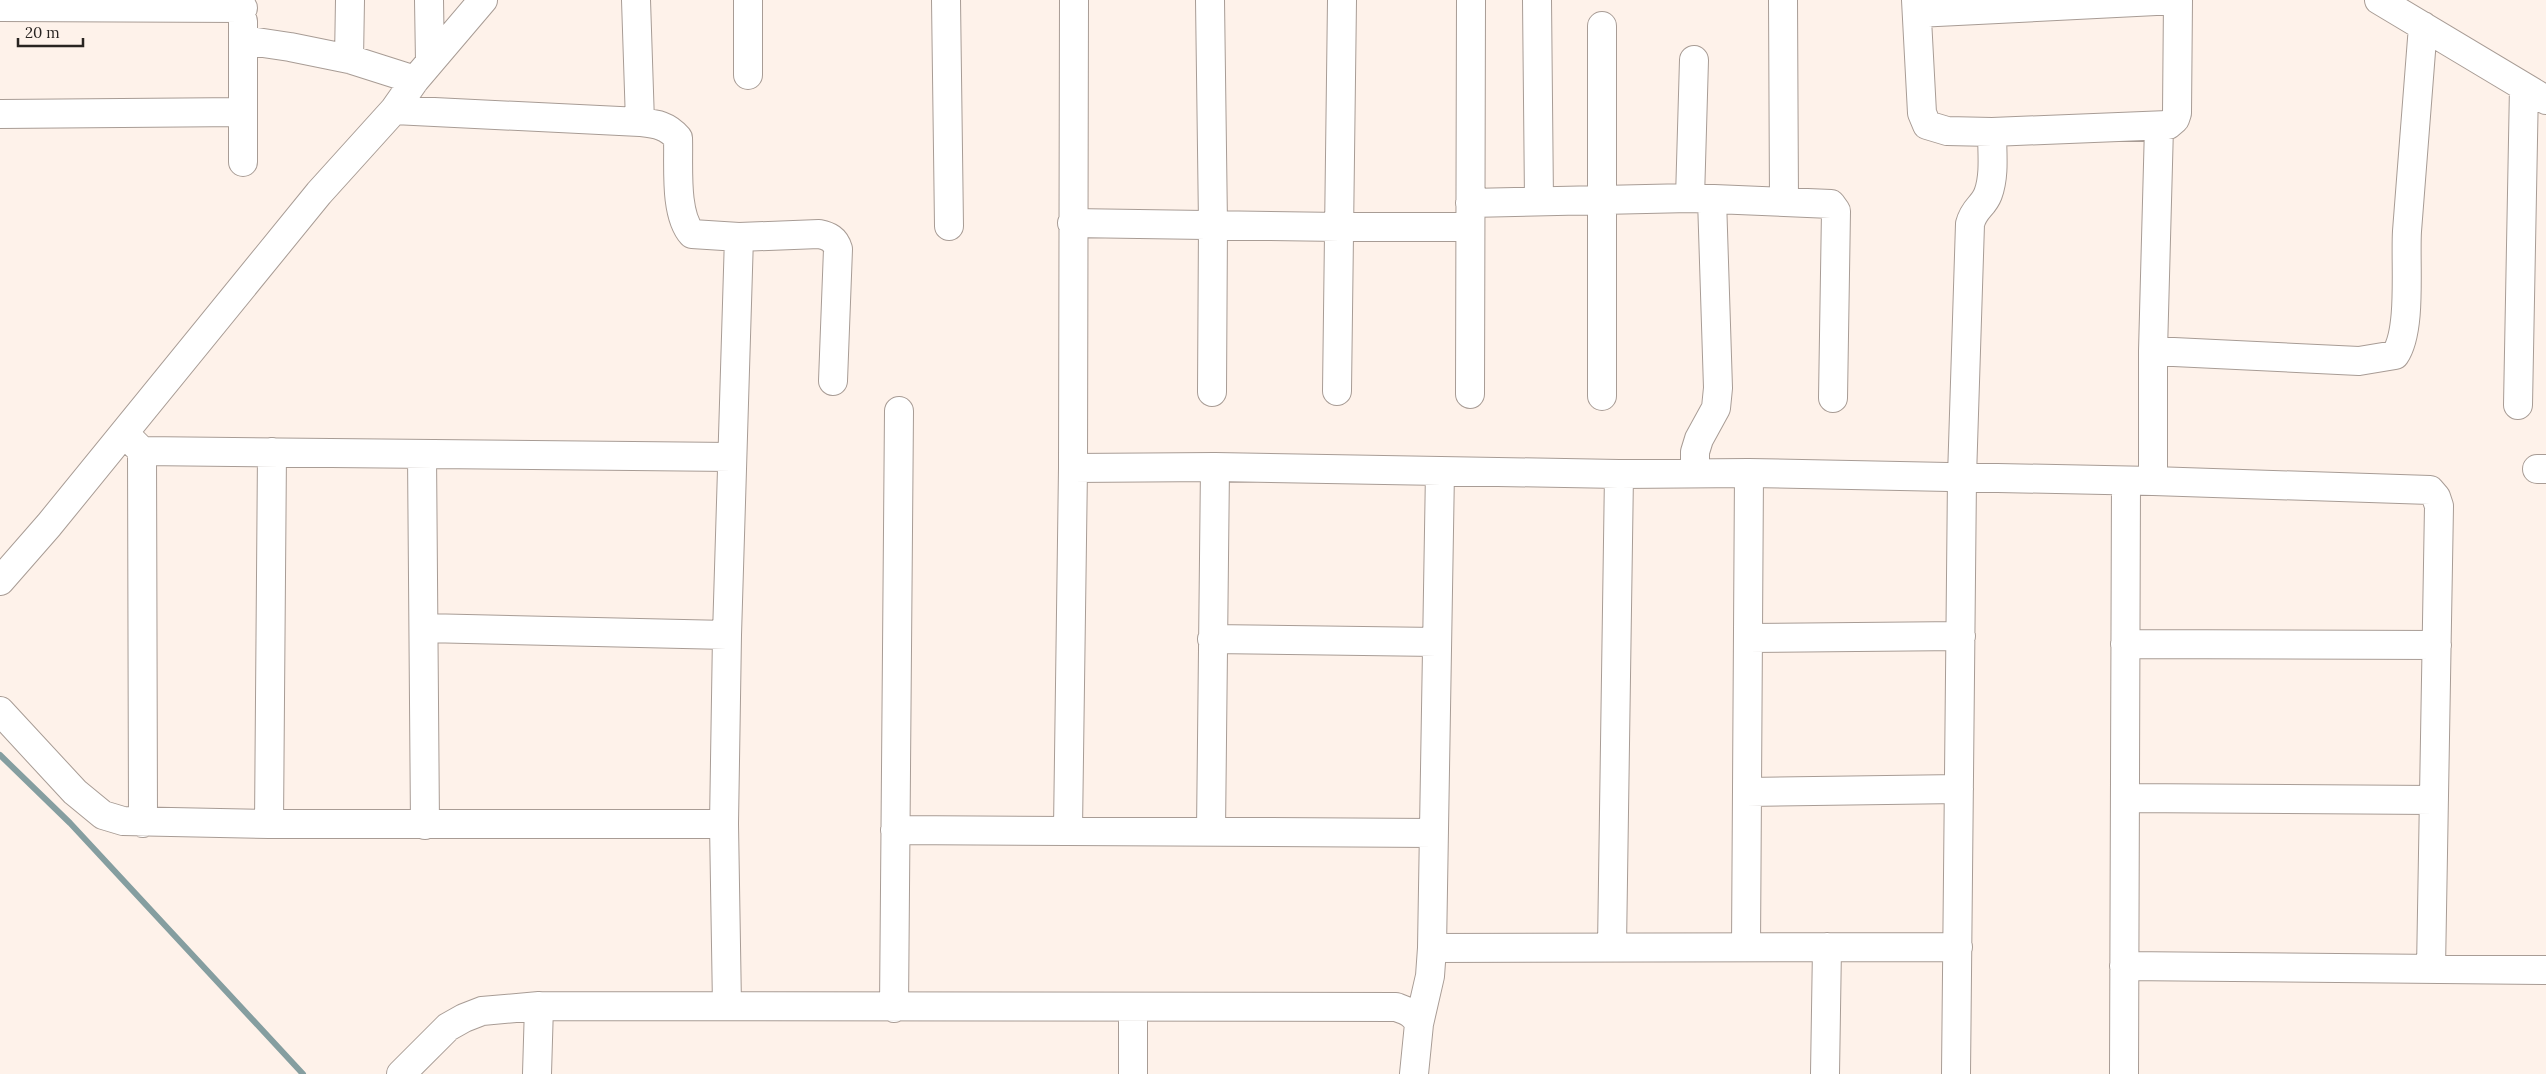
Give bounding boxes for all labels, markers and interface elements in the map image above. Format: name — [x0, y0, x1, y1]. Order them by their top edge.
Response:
scale bar — [18, 15, 82, 47]
text: 20 m — [25, 23, 60, 42]

